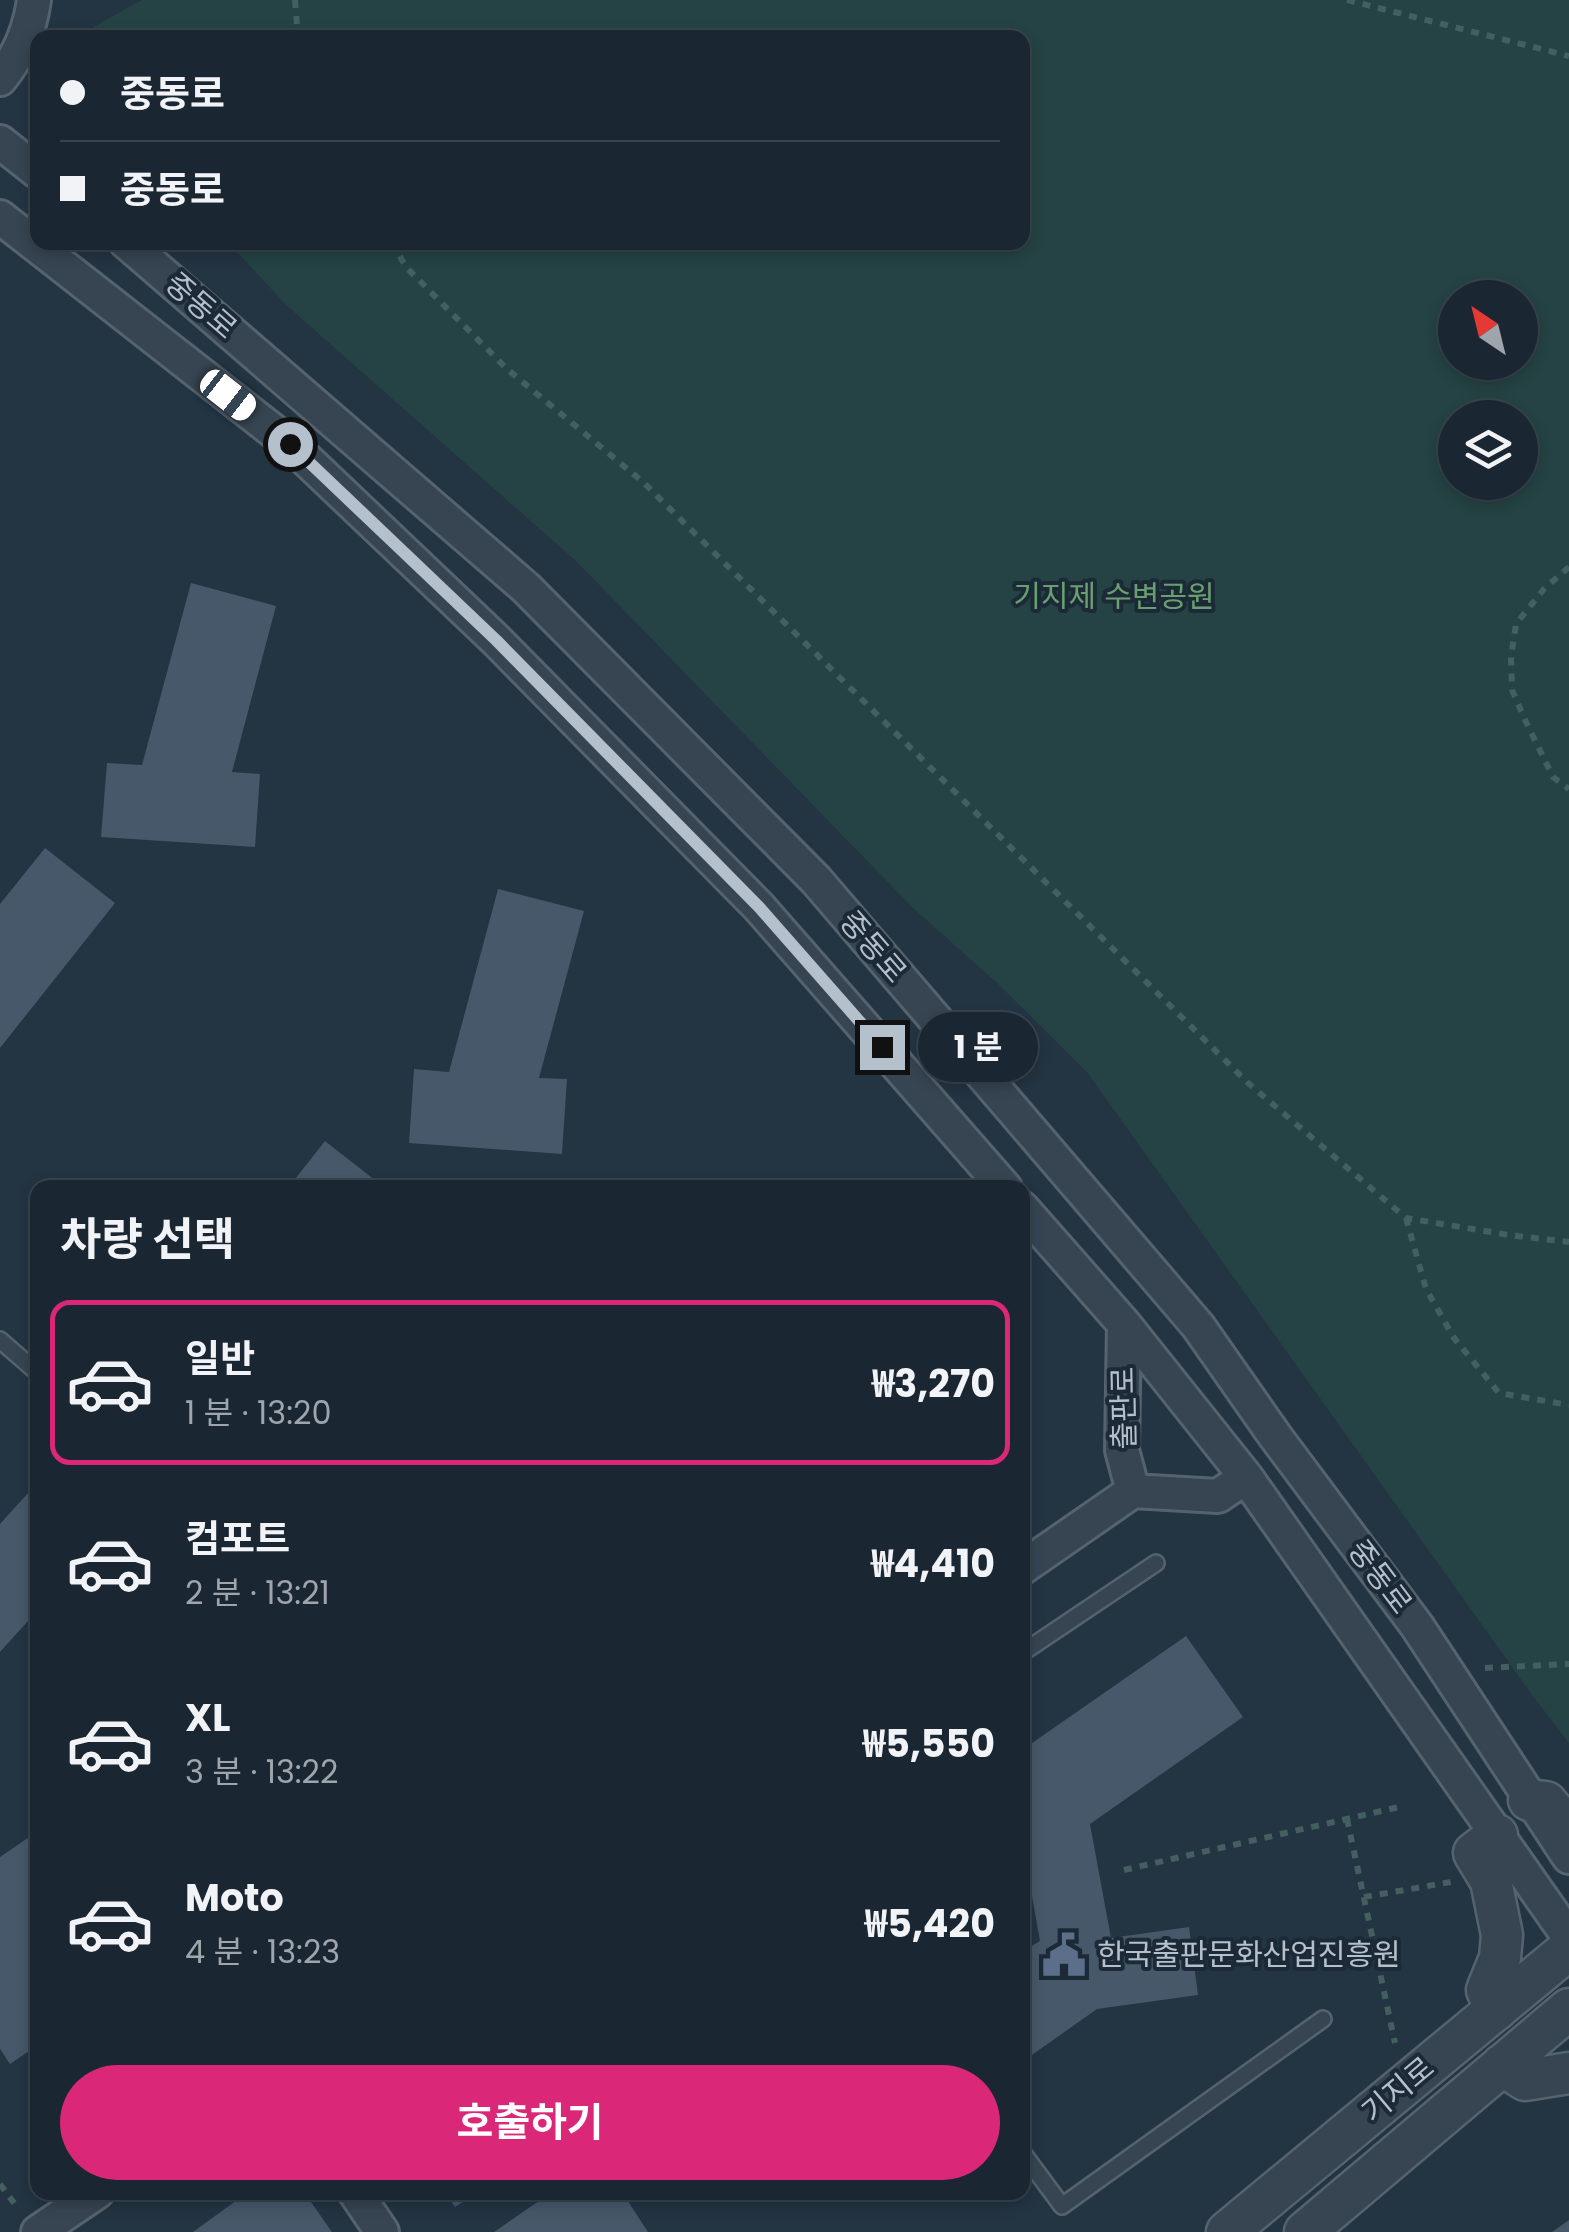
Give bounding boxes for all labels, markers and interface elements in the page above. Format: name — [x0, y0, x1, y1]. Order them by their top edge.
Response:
text: 중동로 — [120, 67, 225, 120]
text: 중동로 — [120, 163, 225, 216]
street label: 중동로 — [156, 262, 247, 349]
north arrow — [1438, 280, 1538, 380]
map controls — [1438, 280, 1538, 500]
car — [195, 365, 261, 425]
button: layers — [1438, 400, 1538, 500]
route start — [268, 422, 313, 467]
park label: 기지제 수변공원 — [1013, 575, 1215, 618]
street label: 중동로 — [830, 901, 917, 992]
callout: 1 분 — [917, 1012, 1037, 1082]
text: 1 분 — [954, 1024, 1002, 1069]
route end — [860, 1025, 905, 1070]
text: 차량 선택 — [60, 1208, 235, 1271]
text: 일반 — [185, 1332, 255, 1385]
icon: car — [65, 1338, 155, 1428]
text: ₩3,270 — [872, 1357, 995, 1410]
street label: 출판로 — [1101, 1366, 1146, 1450]
text: 1 분 · 13:20 — [185, 1390, 332, 1435]
text: 컴포트 — [185, 1512, 290, 1565]
icon: car — [65, 1518, 155, 1608]
street label: 중동로 — [1338, 1531, 1422, 1623]
text: ₩4,410 — [871, 1537, 995, 1590]
text: 2 분 · 13:21 — [185, 1570, 330, 1615]
text: XL — [185, 1691, 230, 1744]
icon: car — [65, 1698, 155, 1788]
text: ₩5,550 — [863, 1717, 995, 1770]
text: 3 분 · 13:22 — [185, 1749, 338, 1794]
text: Moto — [185, 1871, 284, 1924]
icon: car — [65, 1878, 155, 1968]
text: ₩5,420 — [865, 1897, 995, 1950]
text: 4 분 · 13:23 — [185, 1929, 340, 1974]
public building icon: 한국출판문화산업진흥원 — [1040, 1931, 1088, 1979]
place label: 한국출판문화산업진흥원 — [1097, 1933, 1401, 1976]
street label: 기지로 — [1352, 2047, 1443, 2133]
button: 호출하기 — [60, 2065, 1000, 2180]

